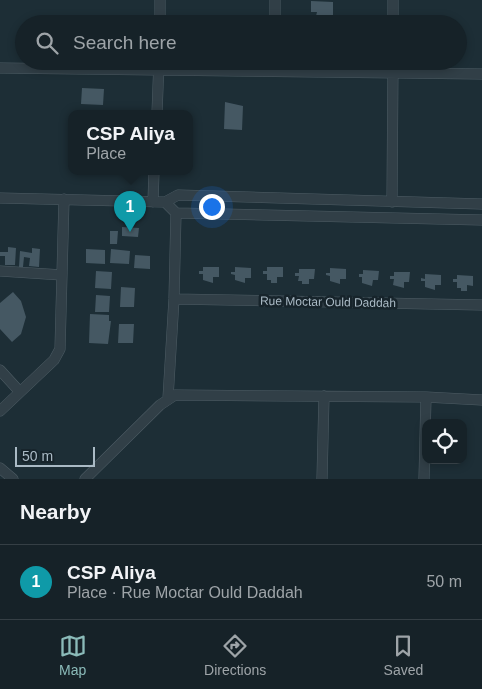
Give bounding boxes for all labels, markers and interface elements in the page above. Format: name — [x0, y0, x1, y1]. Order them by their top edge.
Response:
search box — [15, 15, 467, 70]
icon: search — [33, 29, 61, 57]
text: Search here — [73, 32, 177, 53]
popup — [68, 110, 193, 175]
text: CSP Aliya — [86, 123, 175, 144]
text: Place — [86, 145, 126, 162]
pin: 1 — [114, 191, 146, 232]
your location — [199, 194, 225, 220]
street label: Rue Moctar Ould Daddah — [260, 294, 396, 310]
map controls — [422, 419, 467, 464]
button: locate — [422, 419, 467, 464]
scale bar — [15, 444, 95, 467]
text: 50 m — [22, 448, 53, 464]
text: Nearby — [20, 500, 91, 523]
text: CSP Aliya — [67, 562, 156, 583]
text: 1 — [32, 573, 40, 590]
text: 50 m — [426, 573, 462, 590]
text: Place · Rue Moctar Ould Daddah — [67, 584, 303, 601]
tab: Map — [59, 632, 87, 678]
tab: Directions — [204, 632, 266, 678]
tab: Saved — [384, 632, 423, 678]

